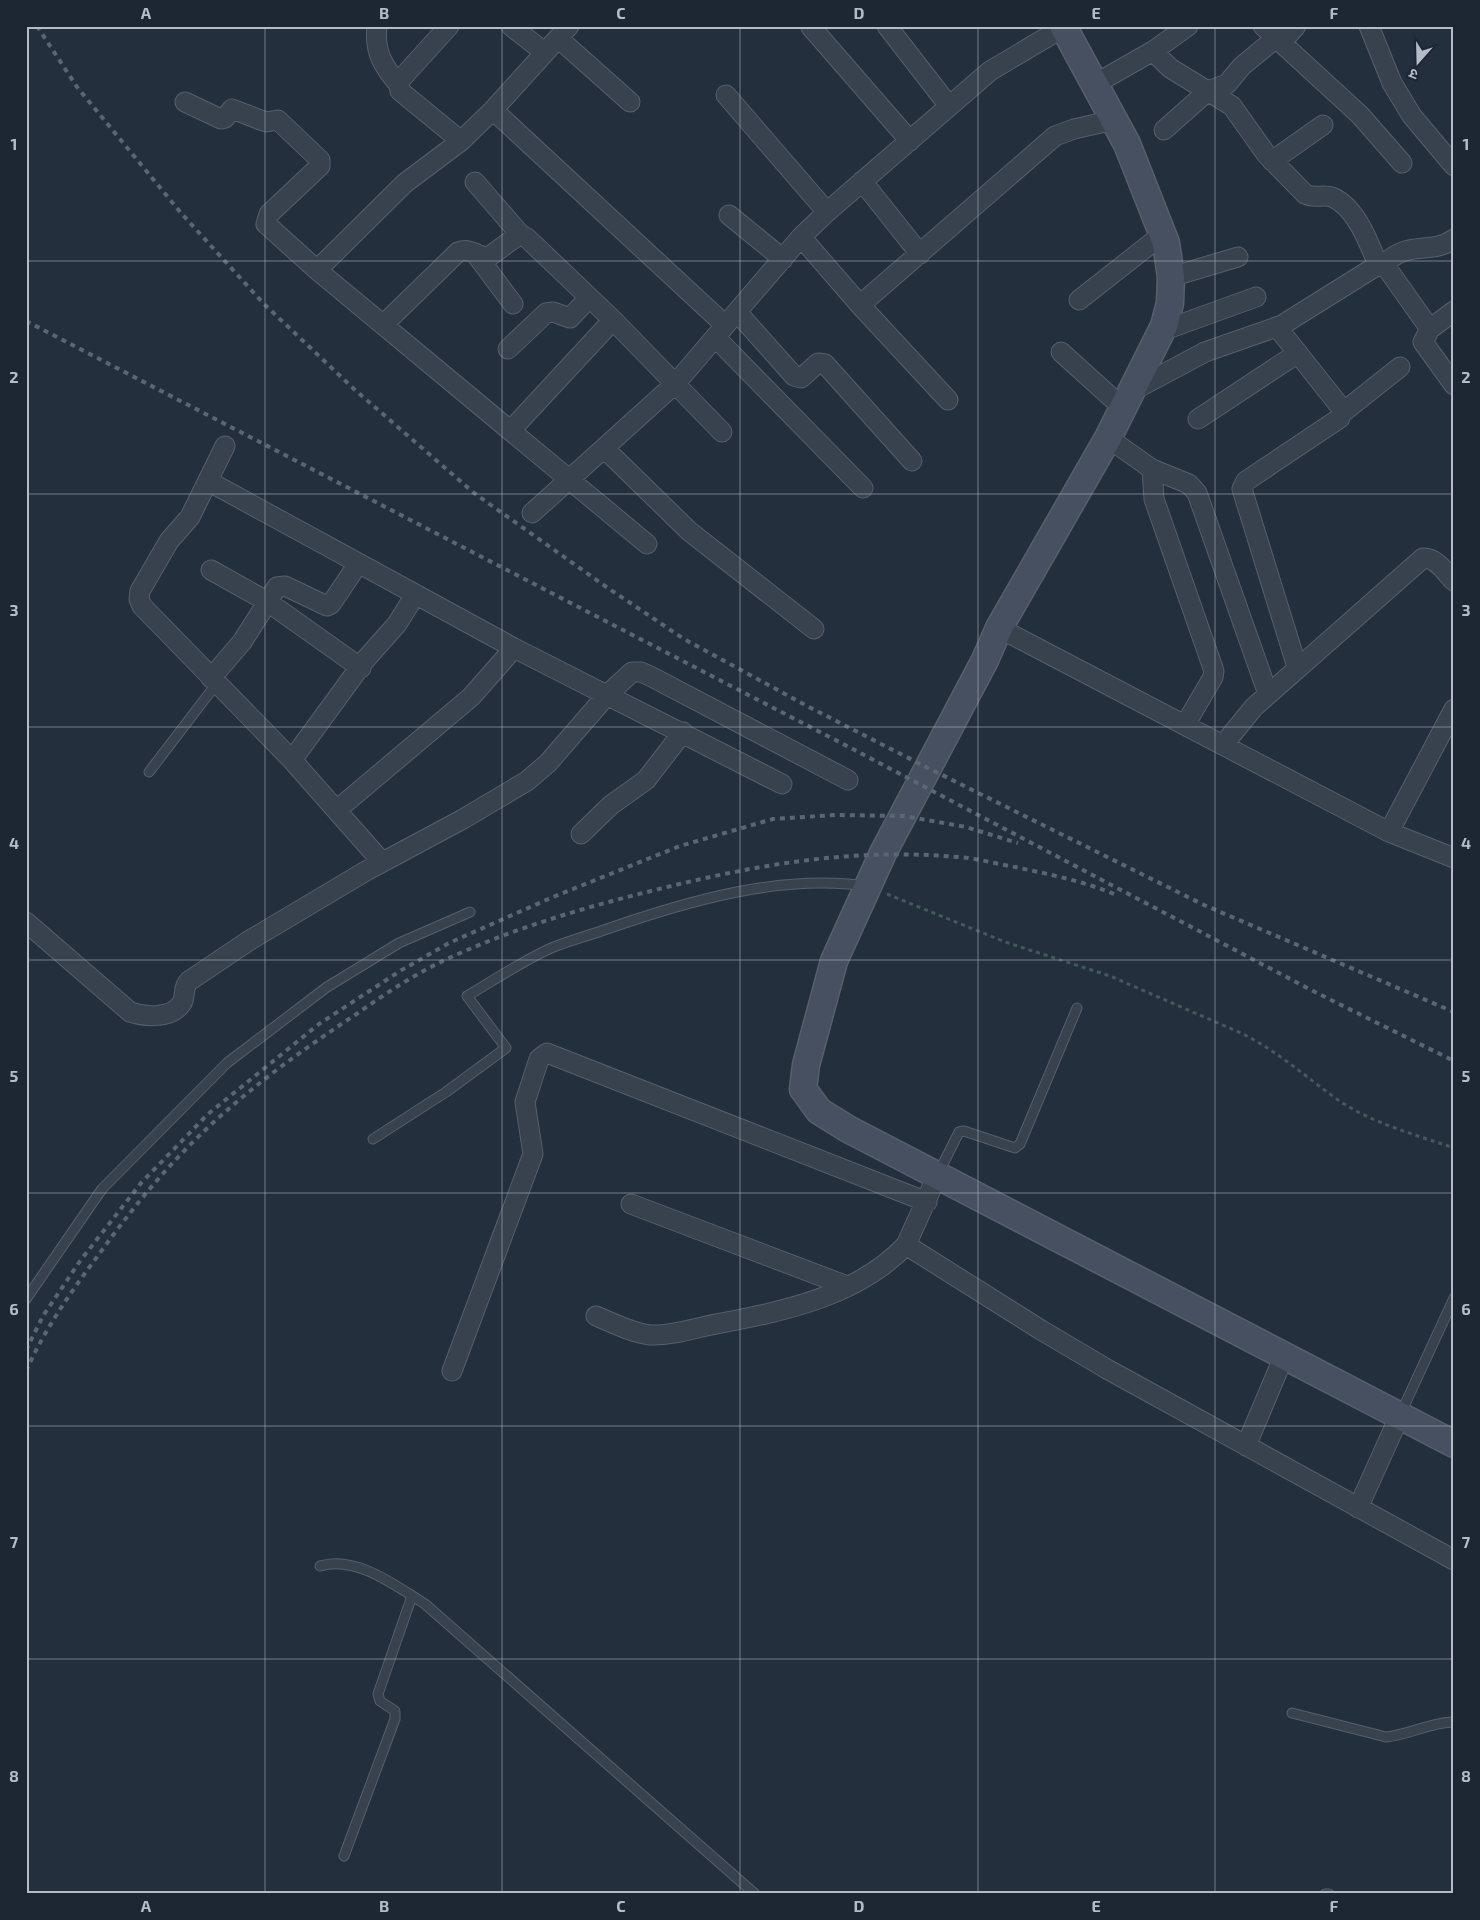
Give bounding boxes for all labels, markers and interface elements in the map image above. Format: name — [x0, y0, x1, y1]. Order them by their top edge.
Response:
text: A — [141, 3, 152, 22]
text: B — [379, 3, 389, 22]
text: C — [616, 3, 626, 22]
text: D — [854, 3, 865, 22]
text: E — [1091, 3, 1101, 22]
text: F — [1330, 3, 1339, 22]
north arrow — [1392, 38, 1442, 88]
text: उ — [1406, 65, 1420, 84]
text: 1 — [11, 134, 17, 153]
text: 1 — [1463, 134, 1469, 153]
text: 2 — [9, 367, 19, 386]
text: 2 — [1461, 367, 1471, 386]
text: 3 — [9, 600, 19, 619]
text: 3 — [1461, 600, 1471, 619]
text: 4 — [9, 833, 19, 852]
text: 4 — [1461, 833, 1471, 852]
text: 5 — [10, 1066, 19, 1085]
text: 5 — [1462, 1066, 1471, 1085]
text: 6 — [9, 1299, 19, 1318]
text: 6 — [1461, 1299, 1471, 1318]
text: 7 — [10, 1532, 19, 1551]
text: 7 — [1462, 1532, 1471, 1551]
text: 8 — [9, 1766, 19, 1785]
text: 8 — [1461, 1766, 1471, 1785]
text: A — [141, 1896, 152, 1915]
text: B — [379, 1896, 389, 1915]
text: C — [616, 1896, 626, 1915]
text: D — [854, 1896, 865, 1915]
text: E — [1091, 1896, 1101, 1915]
text: F — [1330, 1896, 1339, 1915]

